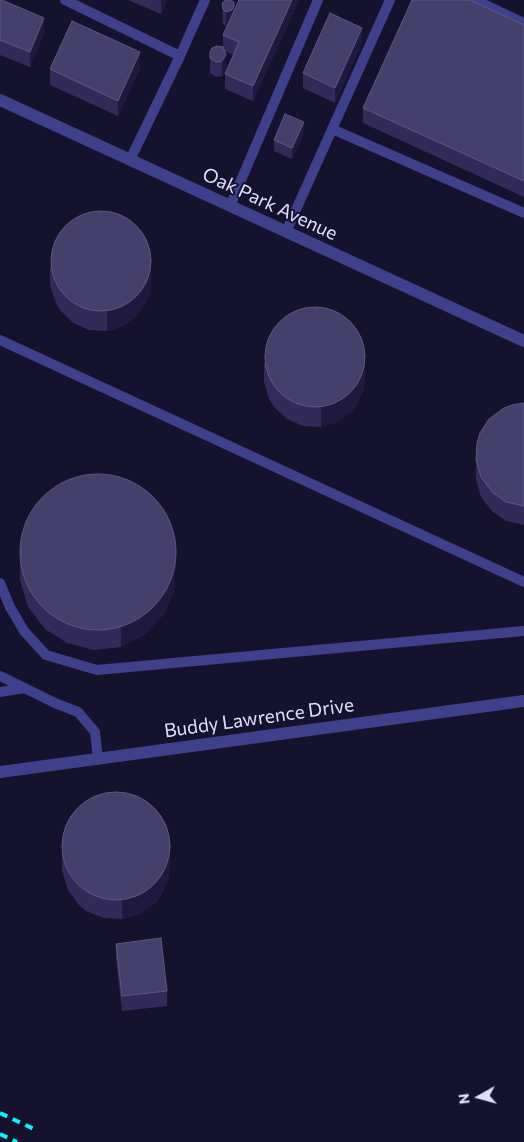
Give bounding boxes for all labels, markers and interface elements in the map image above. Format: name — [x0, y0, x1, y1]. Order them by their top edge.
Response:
street label: Oak Park Avenue — [199, 163, 341, 245]
street label: Buddy Lawrence Drive — [163, 693, 355, 743]
north arrow — [454, 1072, 504, 1122]
text: N — [455, 1093, 473, 1105]

